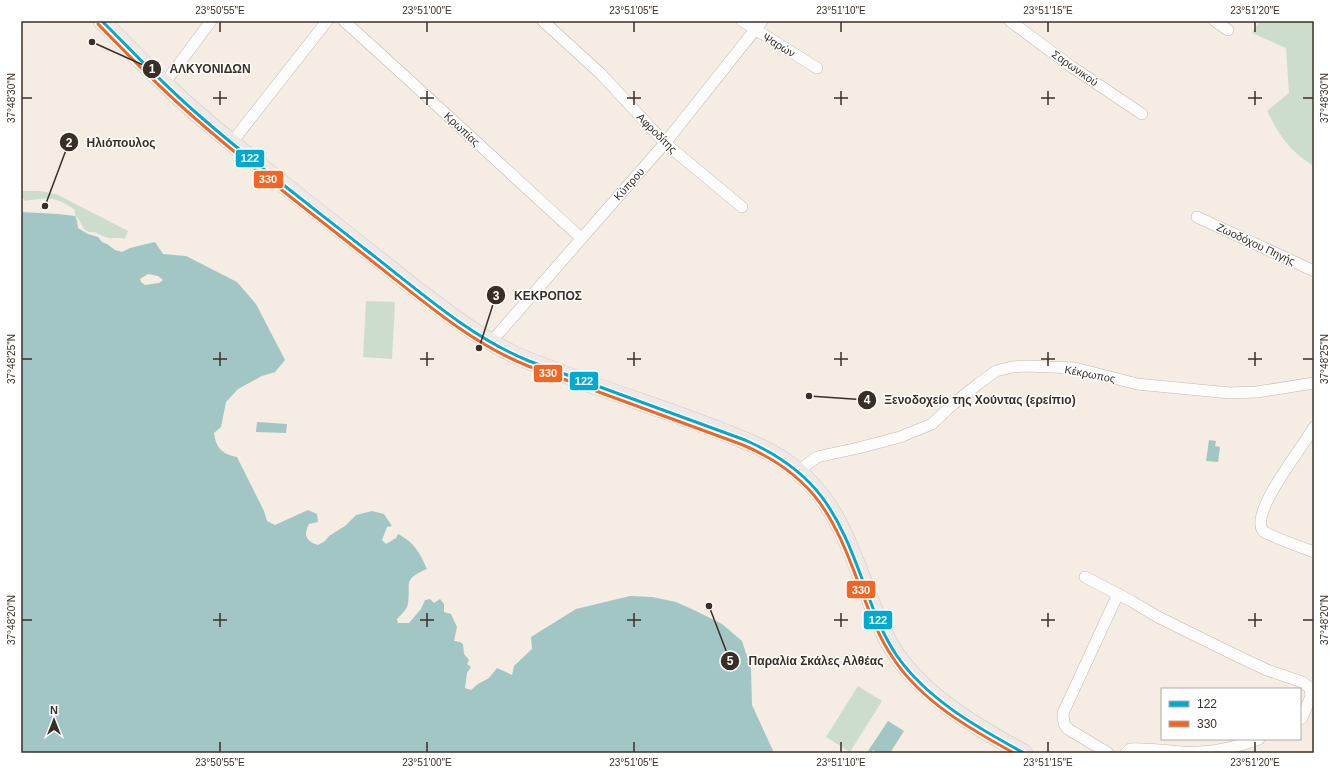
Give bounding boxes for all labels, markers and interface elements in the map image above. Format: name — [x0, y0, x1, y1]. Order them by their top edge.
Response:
text: 23°50'55"E — [195, 5, 245, 16]
text: 23°51'00"E — [402, 5, 452, 16]
text: 23°51'05"E — [609, 5, 659, 16]
text: 23°51'10"E — [816, 5, 866, 16]
text: 23°51'15"E — [1023, 5, 1073, 16]
text: 23°51'20"E — [1230, 5, 1280, 16]
street label: Ψαρών — [761, 31, 798, 60]
street label: Σαρωνικού — [1050, 48, 1100, 88]
callout: ΑΛΚΥΟΝΙΔΩΝ — [142, 57, 259, 81]
text: 1 — [149, 62, 156, 76]
text: ΑΛΚΥΟΝΙΔΩΝ — [169, 62, 251, 76]
text: 37°48'30"N — [6, 73, 17, 123]
text: 37°48'30"N — [1319, 73, 1330, 123]
street label: Κρωπίας — [442, 110, 482, 148]
street label: Αφροδίτης — [635, 111, 679, 155]
callout: Ηλιόπουλος — [59, 130, 163, 154]
text: 2 — [66, 136, 73, 150]
text: Ηλιόπουλος — [87, 136, 155, 150]
line badge: 122 — [235, 149, 265, 168]
text: 122 — [241, 152, 259, 164]
street label: Κύπρου — [611, 165, 647, 203]
line badge: 330 — [253, 170, 284, 189]
text: 330 — [259, 173, 277, 185]
street label: Ζωοδόχου Πηγής — [1215, 221, 1297, 267]
callout: ΚΕΚΡΟΠΟΣ — [486, 283, 589, 307]
text: 3 — [493, 289, 500, 303]
text: ΚΕΚΡΟΠΟΣ — [514, 289, 582, 303]
text: 37°48'25"N — [6, 334, 17, 384]
text: 37°48'25"N — [1319, 334, 1330, 384]
street label: Κέκρωπος — [1064, 363, 1116, 385]
line badge: 330 — [533, 364, 563, 383]
text: 330 — [539, 367, 557, 379]
line badge: 122 — [569, 371, 599, 391]
text: 122 — [575, 375, 593, 387]
callout: Ξενοδοχείο της Χούντας (ερείπιο) — [857, 388, 1084, 412]
text: 4 — [864, 393, 871, 407]
text: Ξενοδοχείο της Χούντας (ερείπιο) — [884, 393, 1076, 407]
line badge: 330 — [846, 580, 876, 599]
text: 330 — [852, 584, 870, 596]
text: 37°48'20"N — [6, 595, 17, 645]
text: 37°48'20"N — [1319, 595, 1330, 645]
line badge: 122 — [863, 610, 893, 630]
text: 122 — [869, 614, 887, 626]
callout: Παραλία Σκάλες Αλθέας — [720, 649, 892, 673]
text: 5 — [727, 654, 734, 668]
text: Παραλία Σκάλες Αλθέας — [749, 654, 883, 668]
legend — [1161, 688, 1301, 740]
text: 122 — [1197, 697, 1217, 711]
north arrow — [34, 700, 74, 740]
text: N — [50, 704, 58, 716]
text: 330 — [1197, 717, 1217, 731]
text: 23°50'55"E — [195, 757, 245, 768]
text: 23°51'00"E — [402, 757, 452, 768]
text: 23°51'05"E — [609, 757, 659, 768]
text: 23°51'10"E — [816, 757, 866, 768]
text: 23°51'15"E — [1023, 757, 1073, 768]
text: 23°51'20"E — [1230, 757, 1280, 768]

